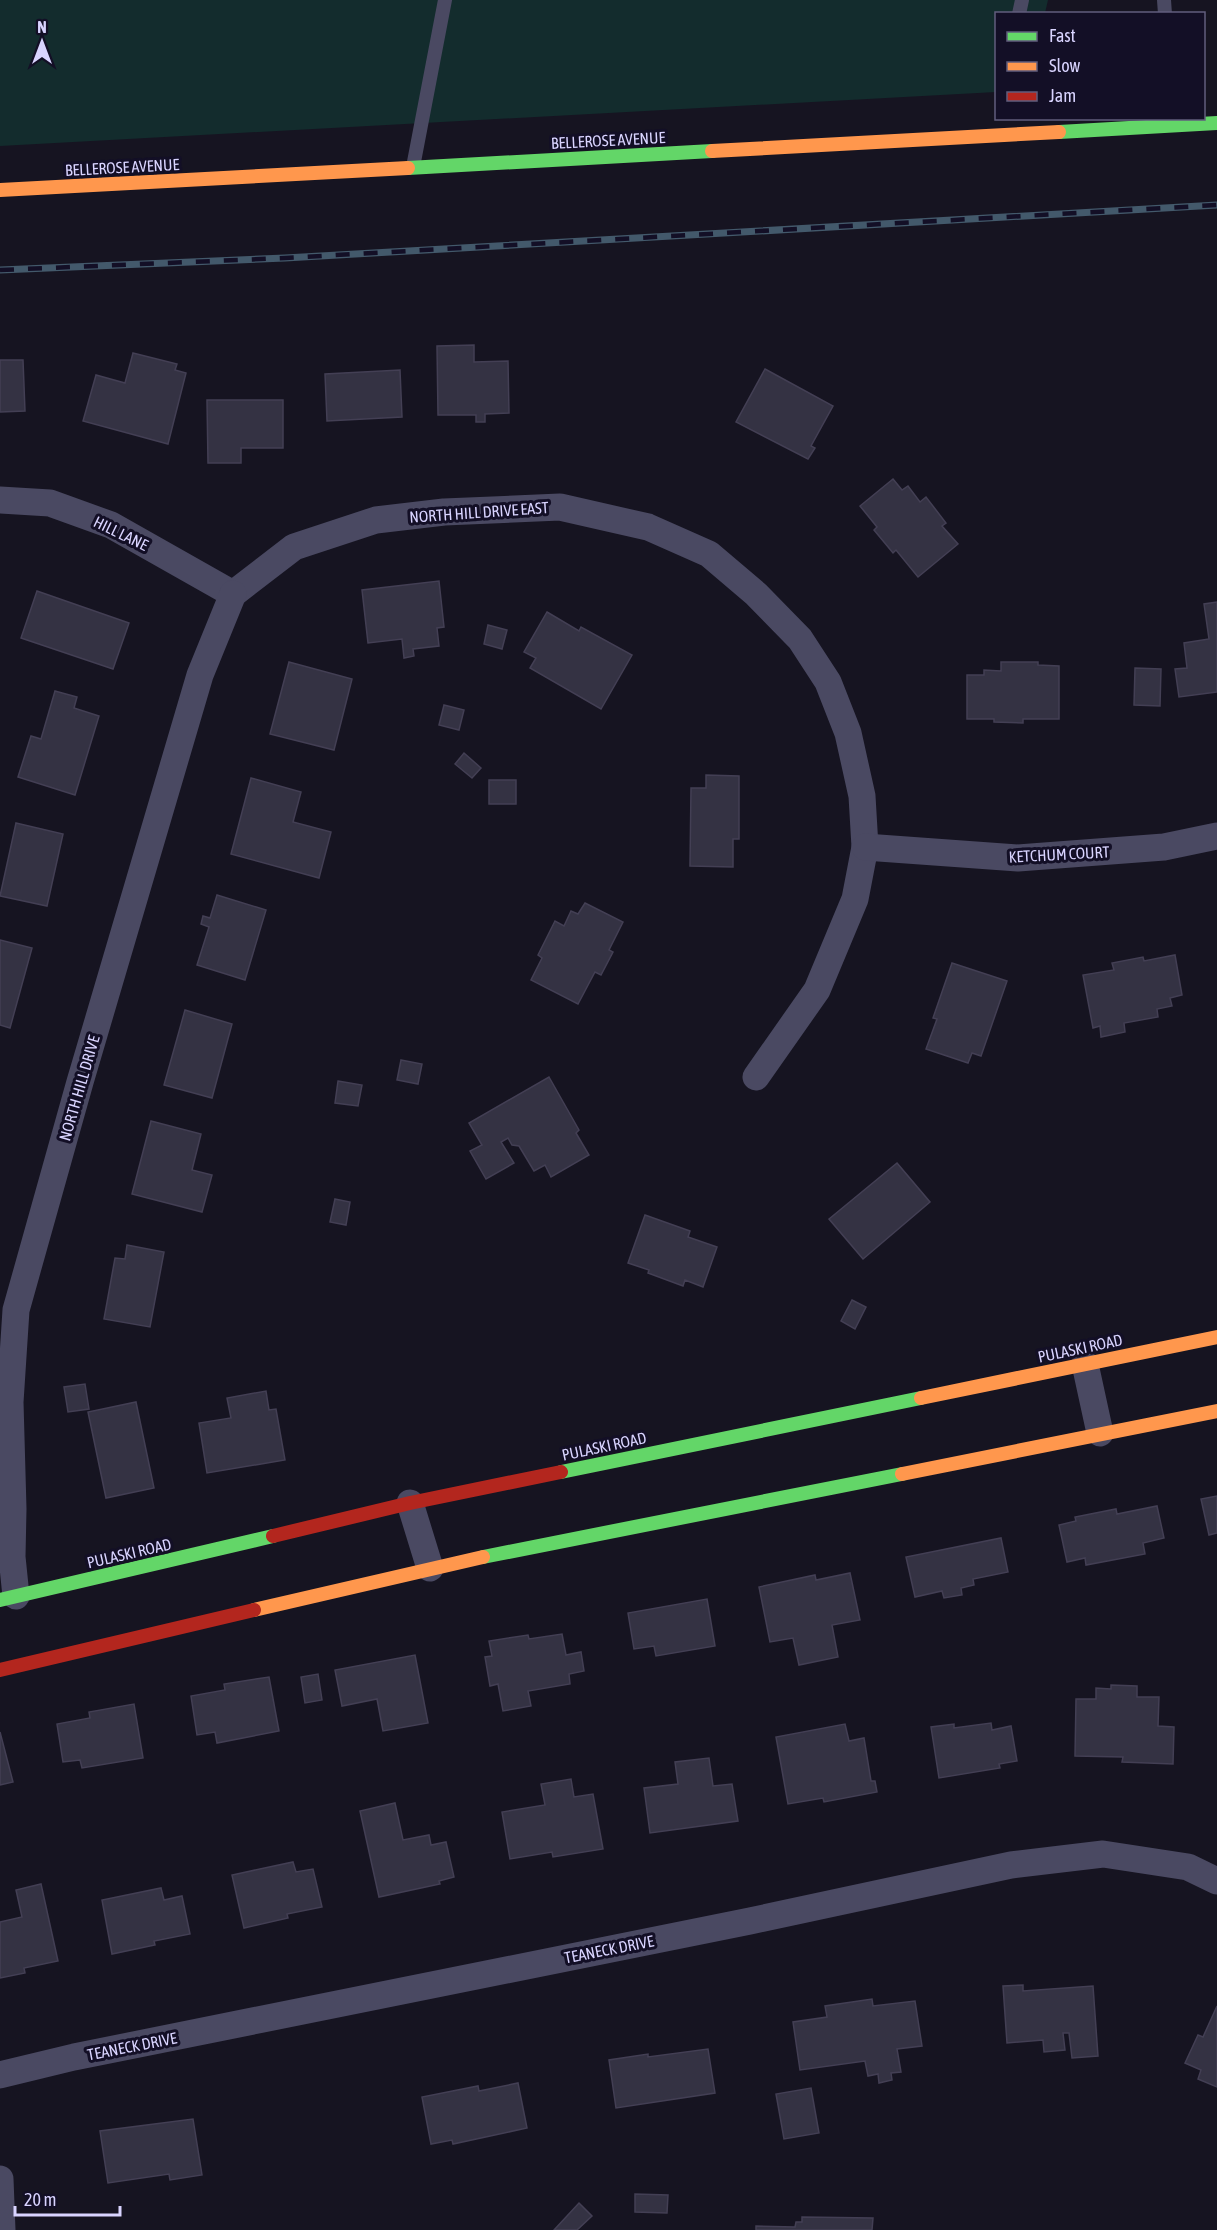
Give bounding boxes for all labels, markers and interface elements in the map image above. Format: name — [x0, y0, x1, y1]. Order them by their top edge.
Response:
north arrow — [12, 12, 72, 72]
legend — [995, 12, 1205, 120]
text: N — [37, 18, 47, 36]
text: Fast — [1049, 25, 1076, 46]
text: Slow — [1049, 55, 1080, 76]
text: Jam — [1049, 85, 1076, 106]
street label: BELLEROSE AVENUE — [550, 128, 666, 152]
street label: BELLEROSE AVENUE — [64, 155, 180, 179]
street label: NORTH HILL DRIVE EAST — [409, 498, 549, 526]
street label: HILL LANE — [91, 512, 151, 554]
street label: KETCHUM COURT — [1008, 842, 1110, 866]
street label: NORTH HILL DRIVE — [55, 1033, 103, 1143]
street label: PULASKI ROAD — [1036, 1330, 1124, 1366]
street label: PULASKI ROAD — [560, 1428, 648, 1464]
street label: PULASKI ROAD — [85, 1535, 173, 1571]
street label: TEANECK DRIVE — [563, 1931, 655, 1967]
street label: TEANECK DRIVE — [86, 2028, 178, 2064]
scale bar — [15, 2179, 120, 2217]
text: 20 m — [24, 2189, 56, 2210]

